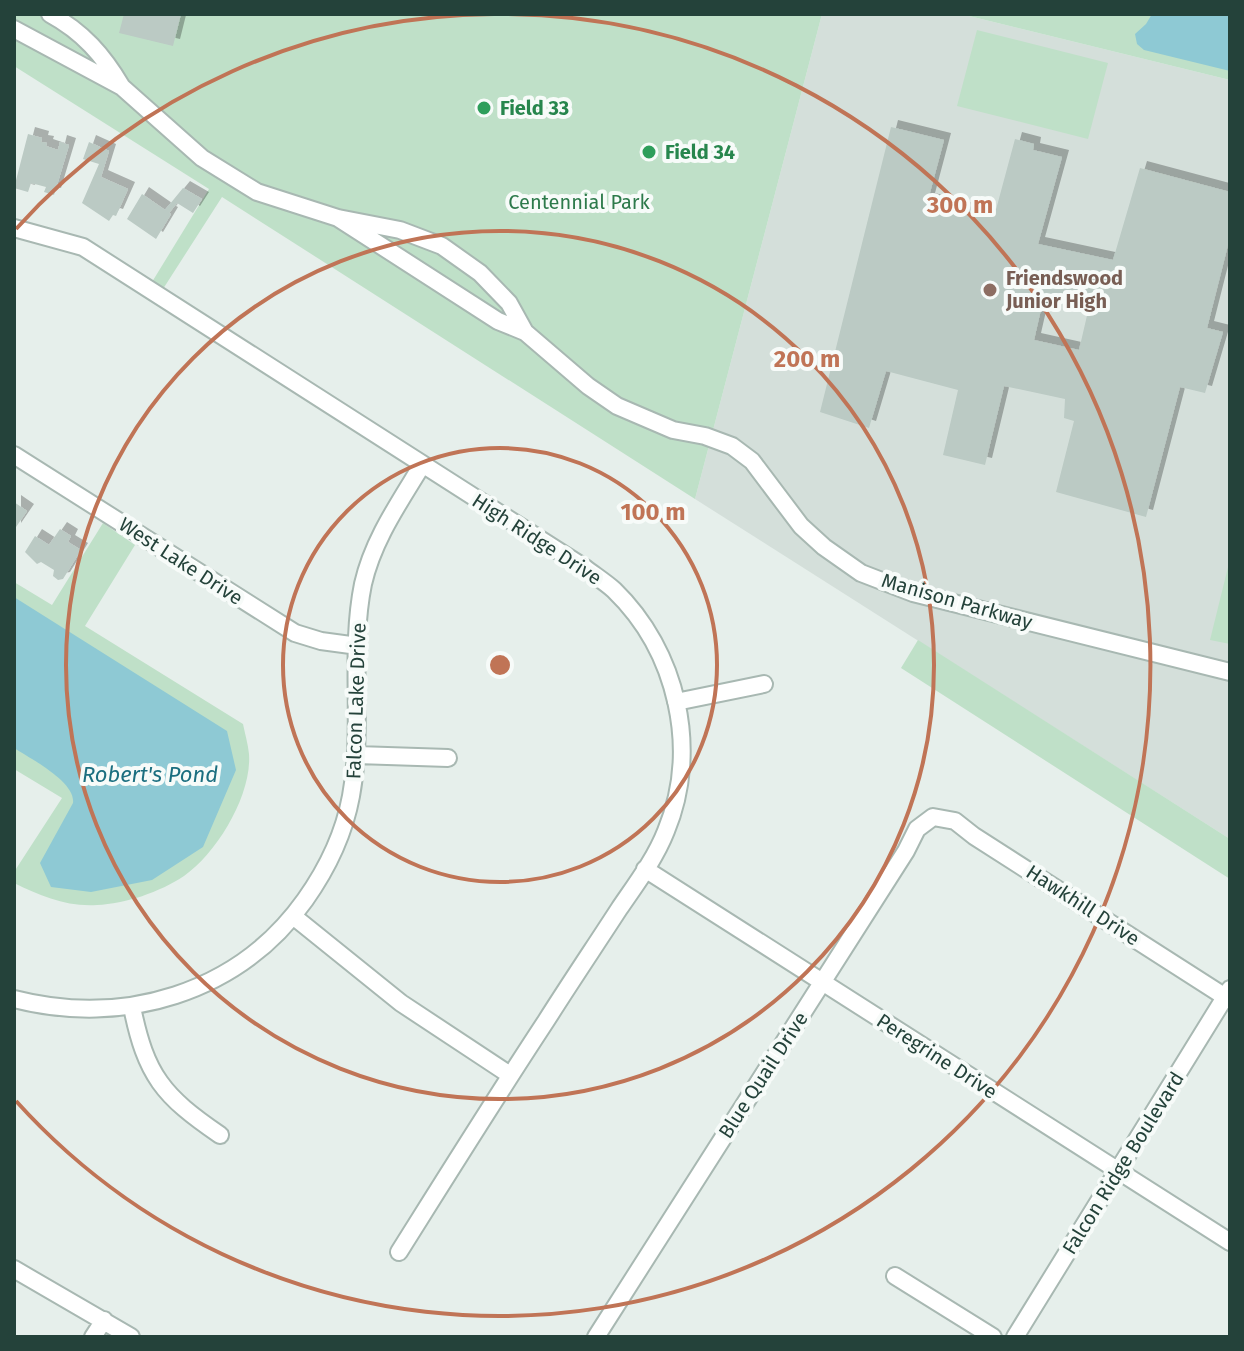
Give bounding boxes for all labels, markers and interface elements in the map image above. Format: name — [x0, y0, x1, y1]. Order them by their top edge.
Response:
place label: Field 33 — [500, 96, 569, 120]
marker: Field 33 — [475, 99, 493, 117]
place label: Field 34 — [665, 140, 735, 164]
marker: Field 34 — [640, 143, 658, 161]
park label: Centennial Park — [508, 190, 651, 214]
text: 300 m — [926, 191, 993, 219]
place label: Friendswood Junior High — [1005, 266, 1123, 313]
marker: Friendswood Junior High — [981, 281, 999, 299]
text: 200 m — [774, 345, 840, 373]
street label: High Ridge Drive — [468, 488, 606, 590]
text: 100 m — [620, 498, 686, 526]
street label: West Lake Drive — [115, 512, 247, 610]
street label: Manison Parkway — [879, 568, 1035, 634]
street label: Falcon Lake Drive — [341, 622, 371, 780]
centre of rings — [486, 651, 514, 679]
water label: Robert's Pond — [82, 761, 218, 788]
street label: Hawkhill Drive — [1022, 859, 1144, 951]
street label: Blue Quail Drive — [713, 1007, 813, 1143]
street label: Peregrine Drive — [872, 1008, 1002, 1104]
street label: Falcon Ridge Boulevard — [1057, 1067, 1189, 1259]

